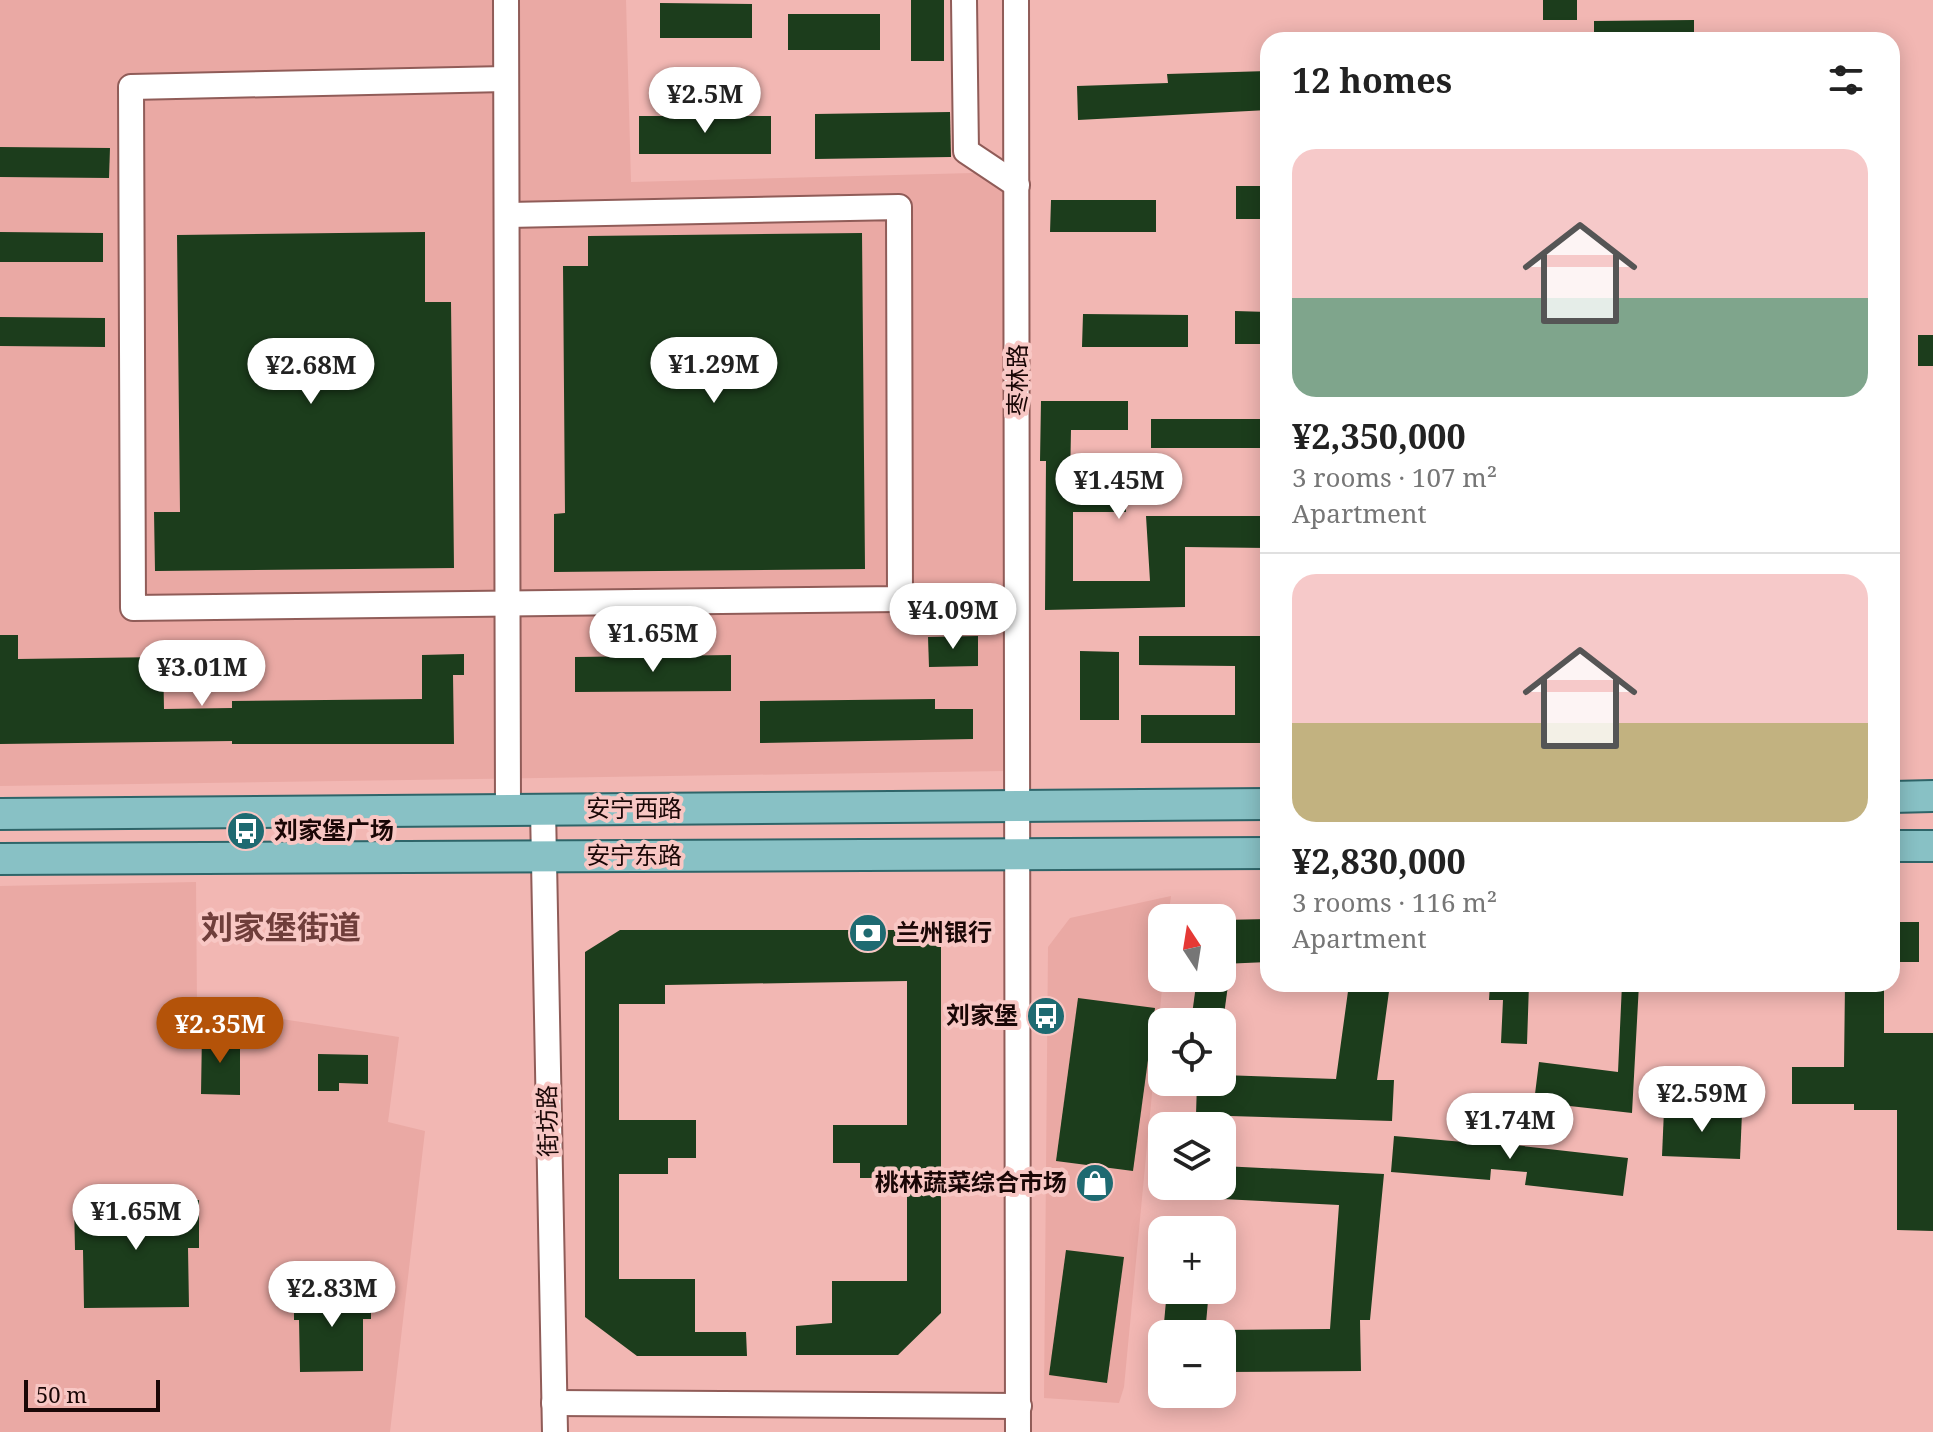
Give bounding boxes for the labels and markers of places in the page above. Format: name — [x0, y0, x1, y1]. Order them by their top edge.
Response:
pin: ¥2.5M — [649, 67, 761, 135]
pin: ¥1.29M — [649, 337, 779, 405]
pin: ¥2.68M — [246, 338, 376, 406]
pin: ¥1.45M — [1054, 453, 1184, 521]
pin: ¥4.09M — [888, 583, 1018, 651]
pin: ¥1.65M — [588, 606, 718, 674]
pin: ¥3.01M — [137, 640, 267, 708]
bus stop icon: 刘家堡广场 — [225, 810, 267, 852]
place label: 刘家堡广场 — [274, 813, 394, 846]
bank icon: 兰州银行 — [847, 912, 889, 954]
place label: 兰州银行 — [896, 915, 992, 948]
bus stop icon: 刘家堡 — [1025, 995, 1067, 1037]
pin: ¥2.35M — [155, 997, 285, 1065]
place label: 刘家堡 — [946, 998, 1018, 1031]
pin: ¥2.59M — [1637, 1066, 1767, 1134]
pin: ¥1.74M — [1445, 1093, 1575, 1161]
shop icon: 桃林蔬菜综合市场 — [1074, 1162, 1116, 1204]
place label: 桃林蔬菜综合市场 — [875, 1165, 1067, 1198]
pin: ¥1.65M — [71, 1184, 201, 1252]
pin: ¥2.83M — [267, 1261, 397, 1329]

